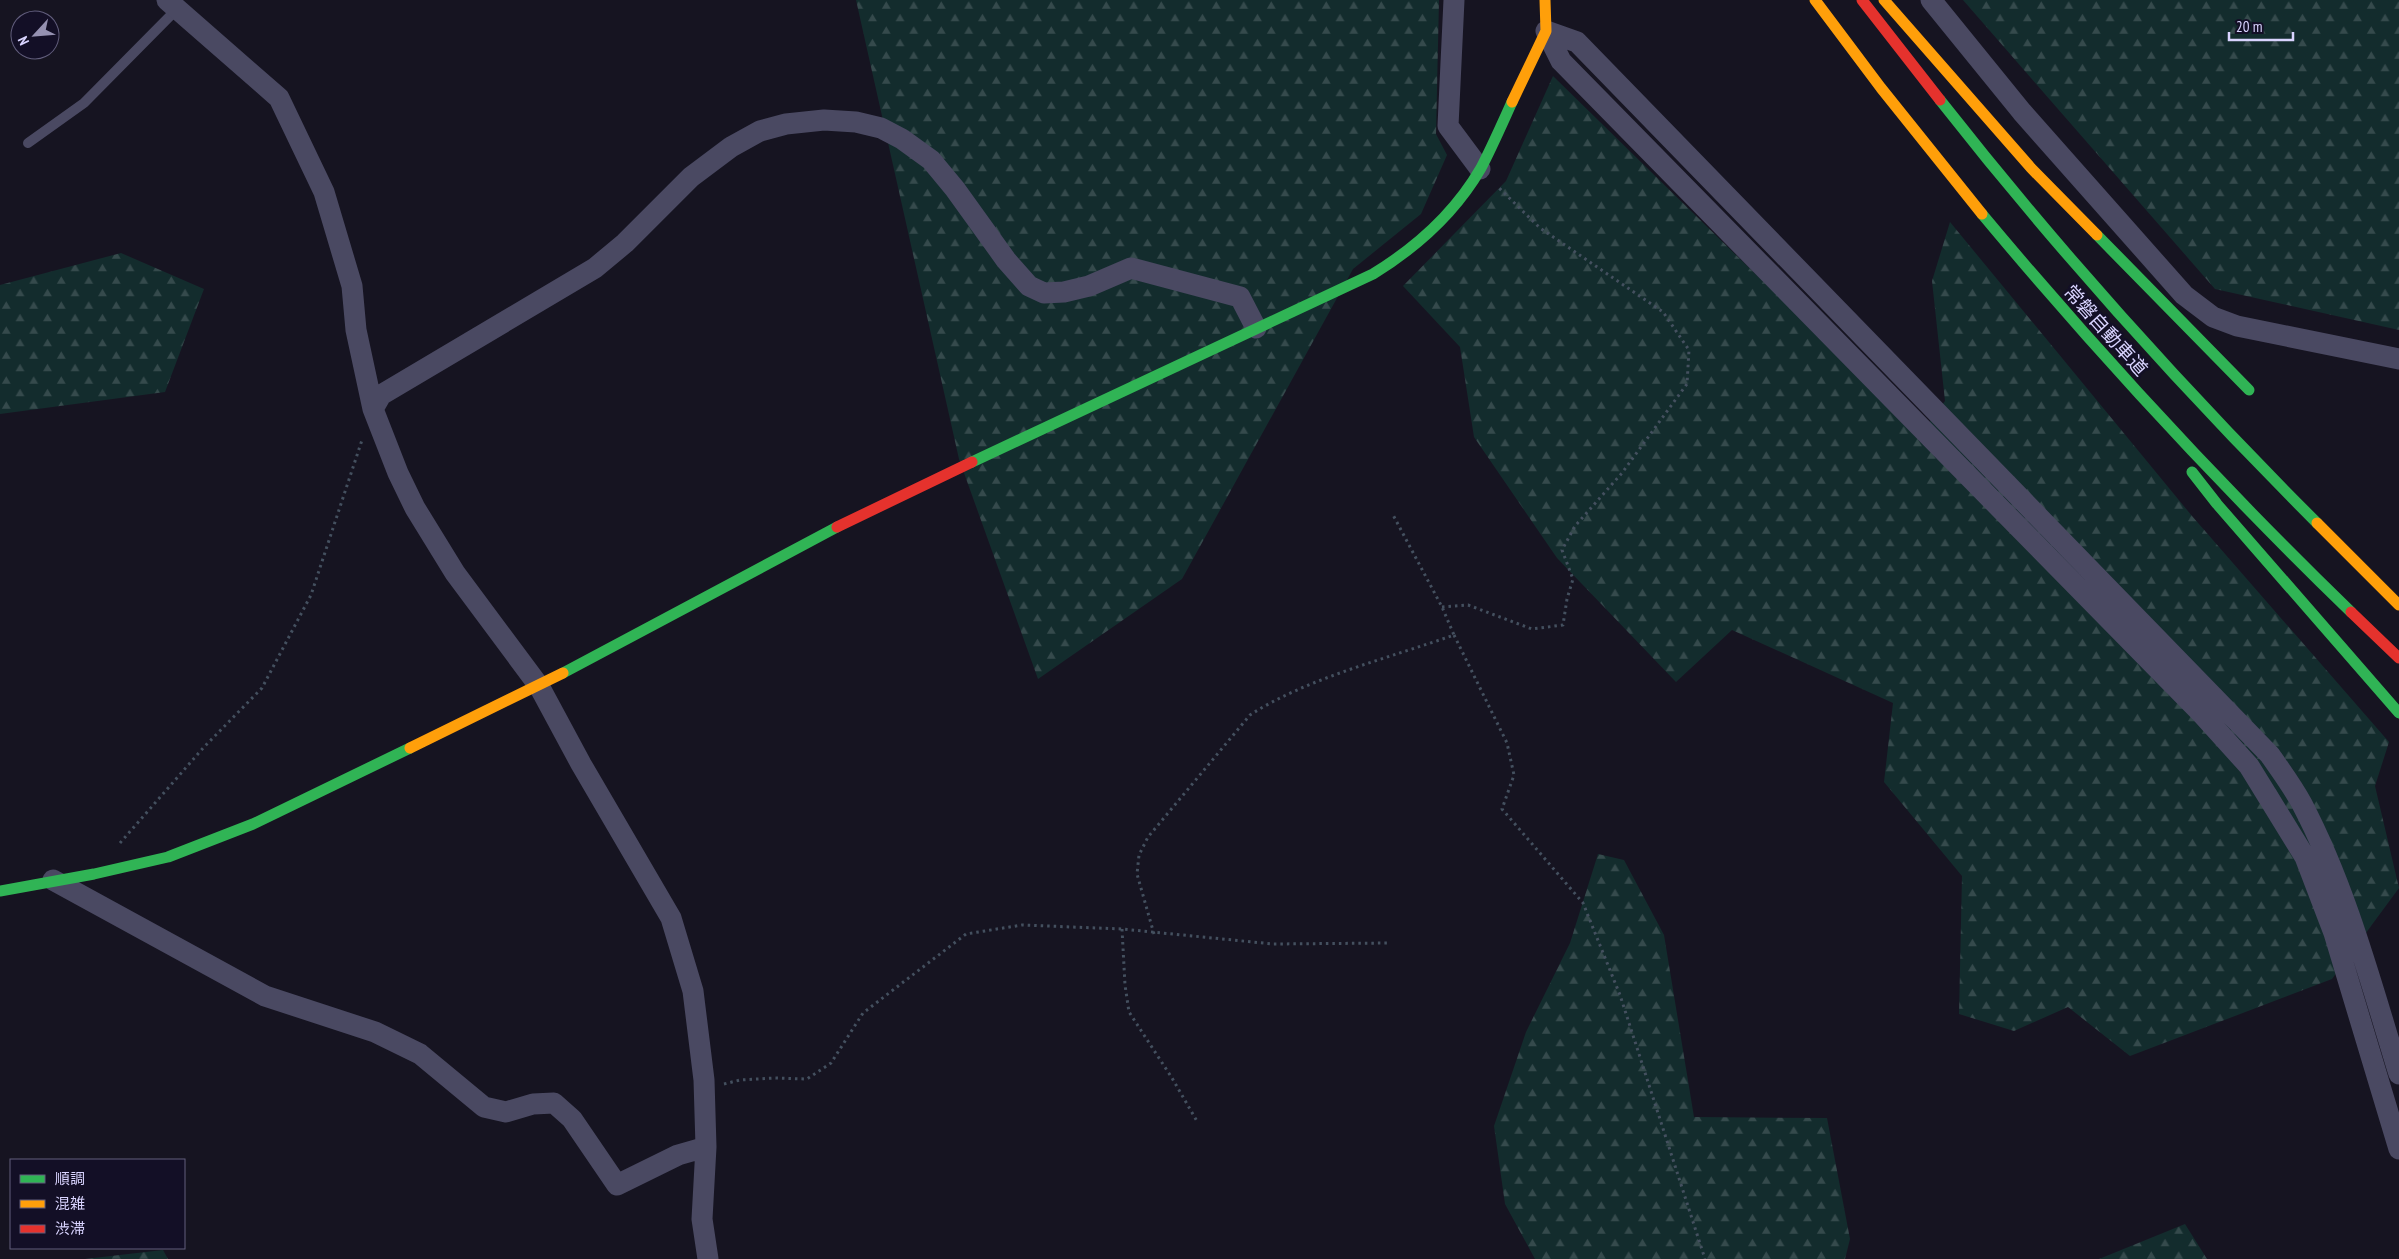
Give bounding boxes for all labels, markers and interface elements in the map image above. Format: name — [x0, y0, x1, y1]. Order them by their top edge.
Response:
north arrow — [10, 10, 60, 60]
scale bar — [2229, 10, 2293, 42]
text: 20 m — [2236, 17, 2262, 36]
text: N — [14, 33, 33, 48]
street label: 常磐自動車道 — [2059, 280, 2153, 380]
legend — [10, 1159, 185, 1249]
text: 順調 — [55, 1169, 85, 1188]
text: 混雑 — [55, 1194, 85, 1213]
text: 渋滞 — [55, 1219, 85, 1238]

